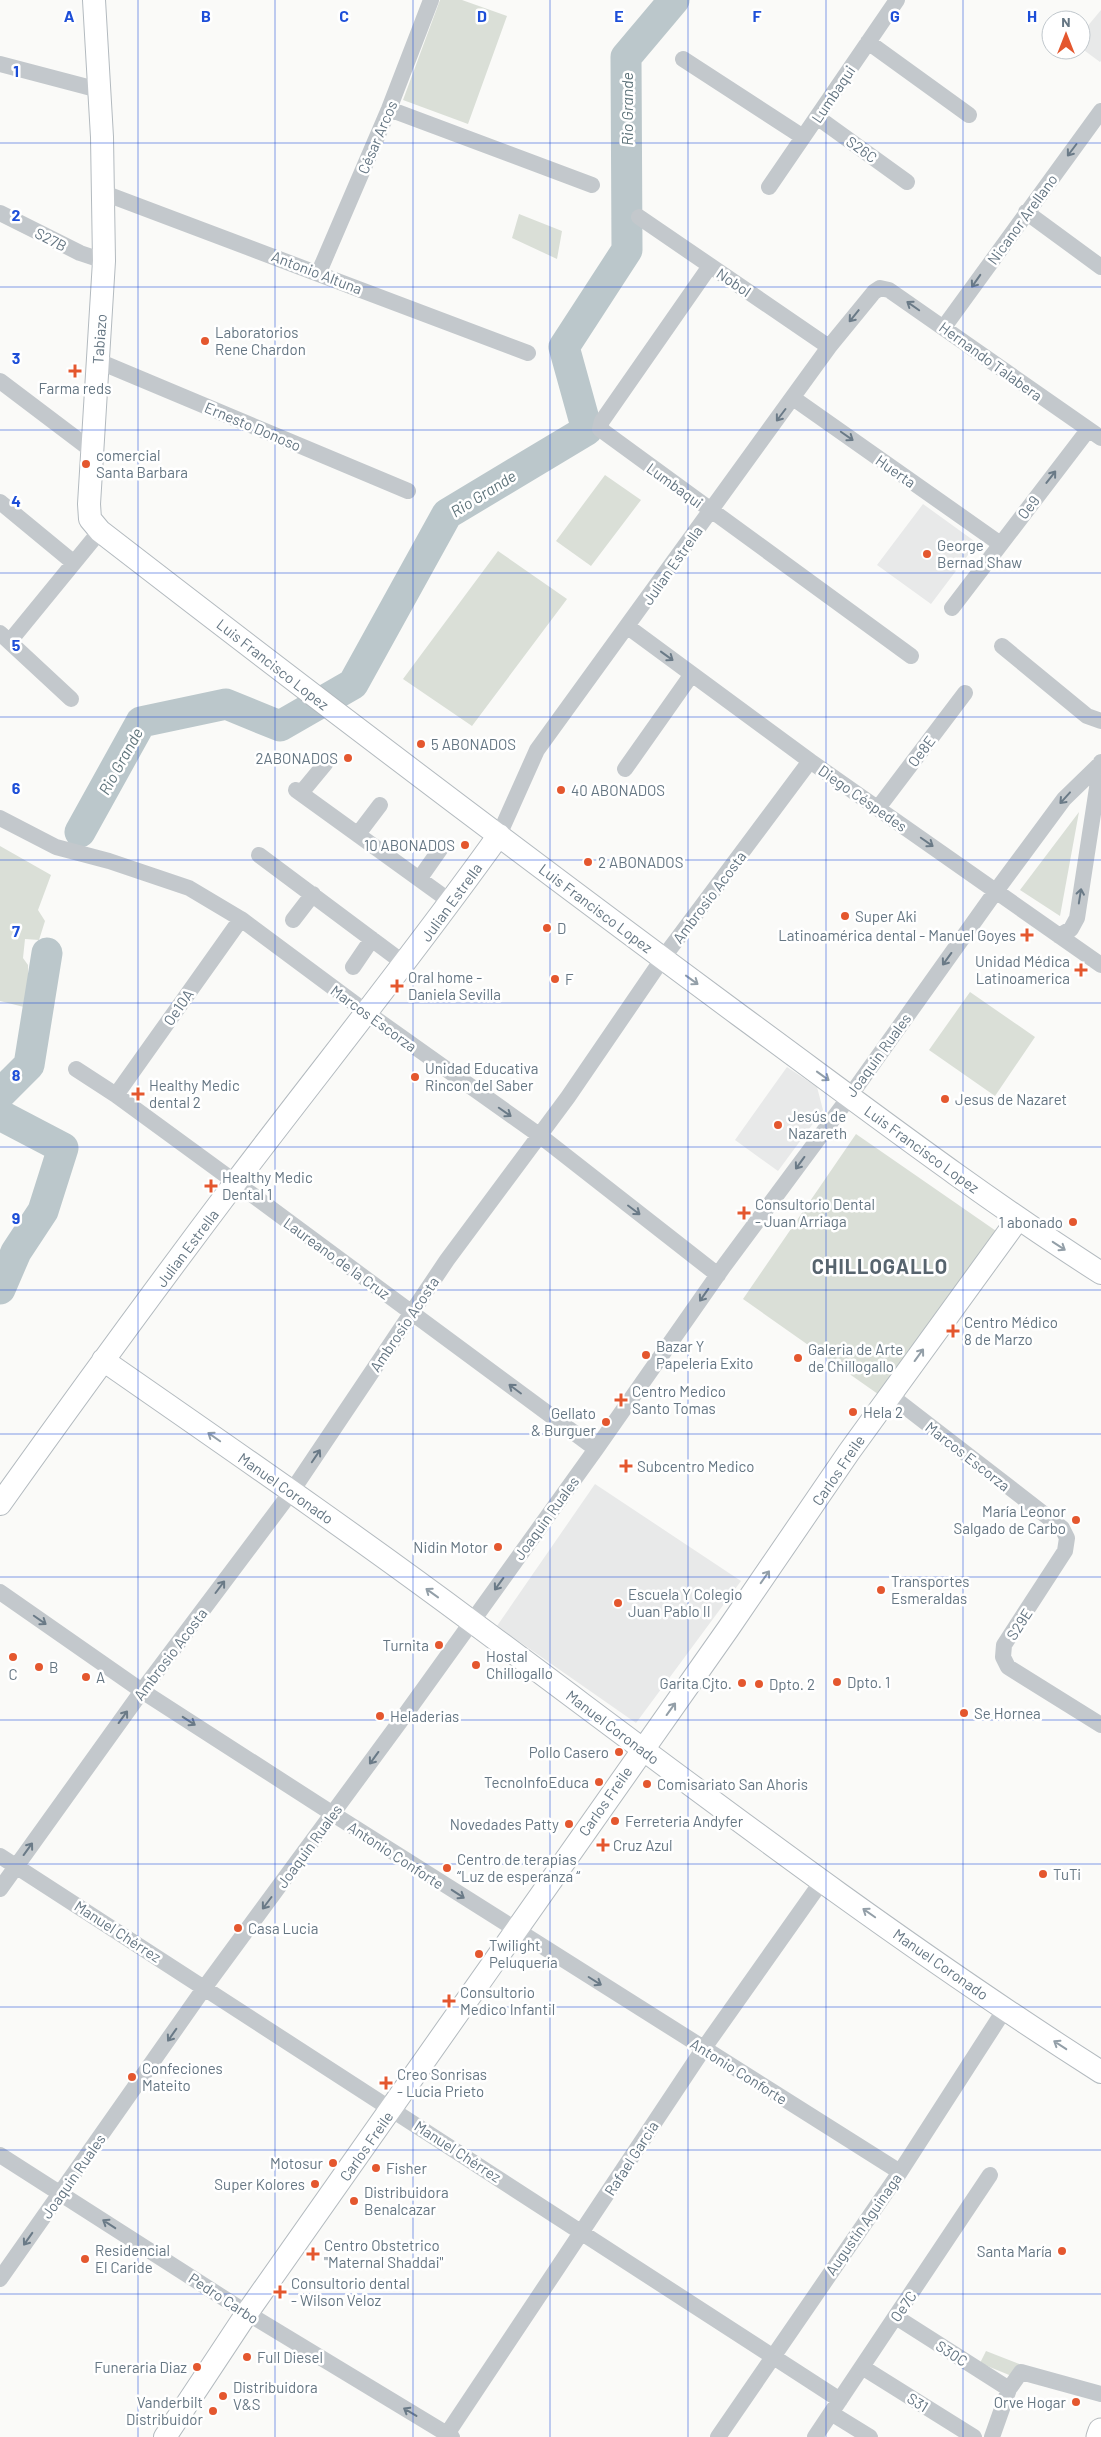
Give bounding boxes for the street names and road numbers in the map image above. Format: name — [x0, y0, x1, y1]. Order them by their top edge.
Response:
street label: Lumbaqui — [807, 62, 859, 126]
street label: César Arcos — [353, 98, 401, 176]
street label: S26C — [843, 132, 881, 166]
street label: Nicanor Arellano — [983, 170, 1061, 268]
street label: S27B — [32, 223, 70, 255]
street label: Antonio Altuna — [269, 246, 365, 298]
street label: Nobol — [713, 264, 755, 300]
street label: Tabiazo — [88, 313, 110, 365]
street label: Hernando Talabera — [936, 318, 1046, 404]
street label: Ernesto Donoso — [202, 398, 304, 454]
street label: Huerta — [873, 451, 919, 491]
street label: Lumbaqui — [643, 459, 707, 511]
street label: Oe9 — [1013, 492, 1043, 522]
street label: Julian Estrella — [638, 522, 706, 608]
street label: Luis Francisco Lopez — [213, 615, 333, 714]
street label: Oe8E — [904, 732, 938, 770]
street label: Diego Céspedes — [815, 761, 911, 835]
street label: Ambrosio Acosta — [669, 847, 749, 947]
street label: Julian Estrella — [417, 859, 485, 945]
street label: Luis Francisco Lopez — [536, 859, 657, 957]
street label: Marcos Escorza — [327, 981, 421, 1055]
street label: Oe10A — [159, 985, 197, 1029]
street label: Joaquin Ruales — [842, 1010, 914, 1100]
street label: Luis Francisco Lopez — [861, 1101, 983, 1197]
street label: Julian Estrella — [152, 1206, 222, 1290]
street label: Laureano de la Cruz — [280, 1213, 394, 1303]
street label: Ambrosio Acosta — [366, 1273, 442, 1375]
street label: Marcos Escorza — [922, 1418, 1014, 1494]
street label: Carlos Freile — [808, 1431, 868, 1509]
street label: Manuel Coronado — [235, 1449, 337, 1527]
street label: Joaquin Ruales — [510, 1473, 582, 1563]
street label: Ambrosio Acosta — [130, 1604, 210, 1704]
street label: S29E — [1002, 1605, 1036, 1643]
street label: Manuel Coronado — [563, 1686, 663, 1768]
street label: Carlos Freile — [574, 1763, 636, 1839]
street label: Joaquin Ruales — [273, 1801, 345, 1891]
street label: Antonio Conforte — [345, 1817, 447, 1893]
street label: Manuel Chérrez — [71, 1896, 165, 1966]
street label: Manuel Coronado — [890, 1925, 992, 2003]
street label: Antonio Conforte — [687, 2034, 791, 2108]
street label: Carlos Freile — [335, 2108, 397, 2184]
street label: Manuel Chérrez — [411, 2116, 505, 2186]
street label: Rafael Garcia — [600, 2117, 662, 2199]
street label: Joaquin Ruales — [37, 2130, 109, 2222]
street label: Augustín Aguinaga — [821, 2170, 905, 2278]
street label: Pedro Carbo — [186, 2269, 262, 2327]
street label: Oe7C — [886, 2287, 920, 2325]
street label: S30C — [933, 2336, 971, 2370]
street label: S31 — [904, 2389, 932, 2415]

